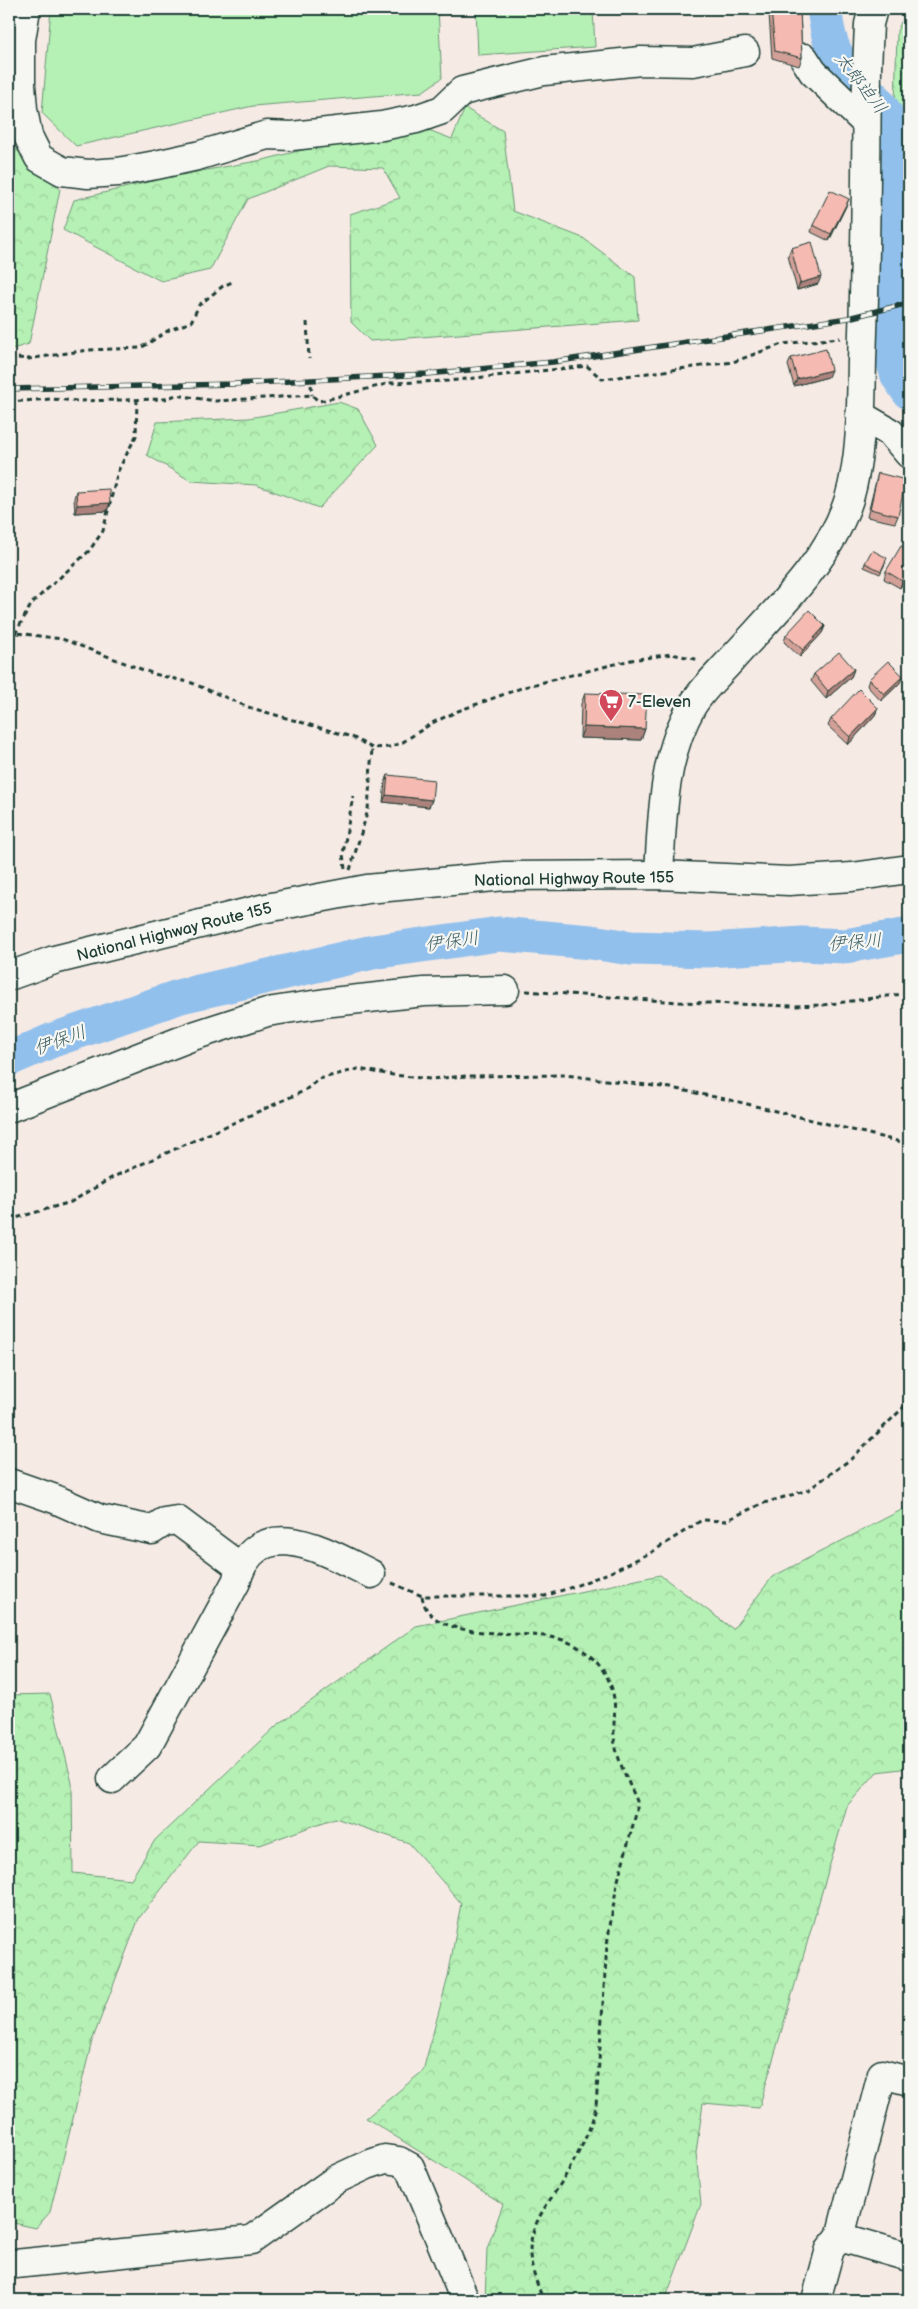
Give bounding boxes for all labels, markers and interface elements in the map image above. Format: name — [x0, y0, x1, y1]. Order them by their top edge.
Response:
water label: 太郎迫川 — [830, 48, 891, 118]
supermarket icon: 7-Eleven — [598, 688, 624, 722]
place label: 7-Eleven — [628, 693, 691, 712]
street label: National Highway Route 155 — [474, 868, 674, 891]
street label: National Highway Route 155 — [75, 899, 274, 966]
water label: 伊保川 — [424, 927, 480, 956]
water label: 伊保川 — [827, 930, 883, 955]
water label: 伊保川 — [31, 1021, 89, 1060]

